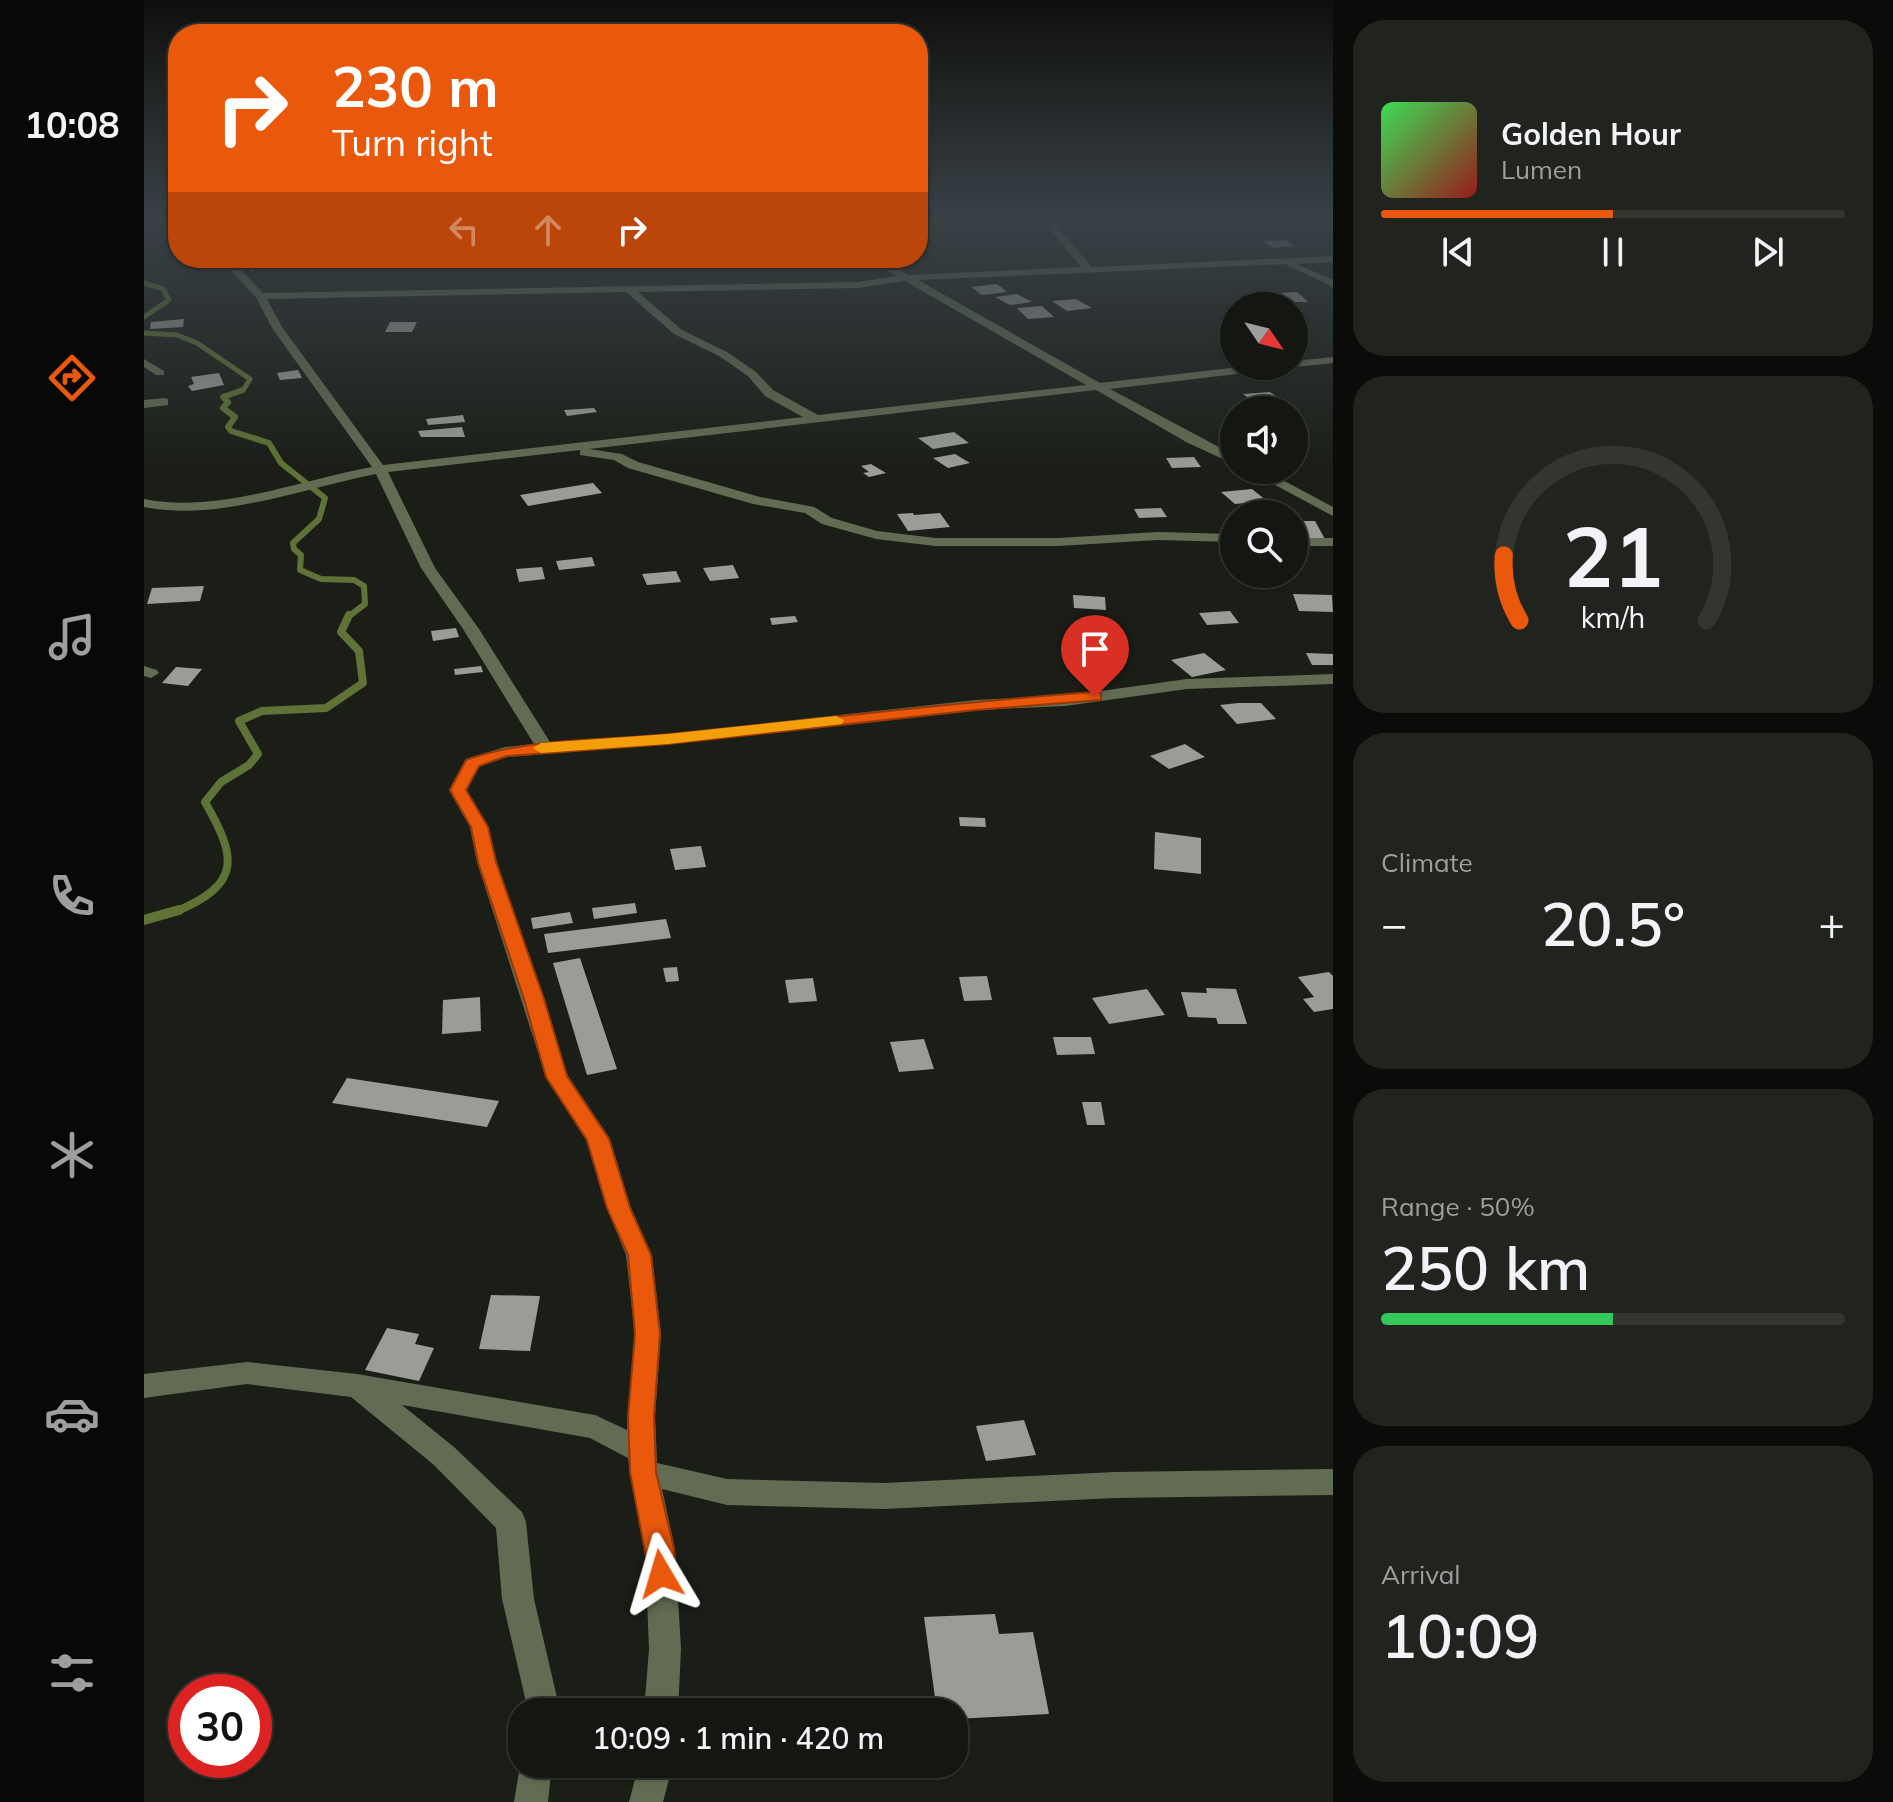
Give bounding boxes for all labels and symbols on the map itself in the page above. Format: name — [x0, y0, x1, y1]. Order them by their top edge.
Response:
north arrow — [1220, 292, 1308, 380]
pin — [1061, 615, 1129, 697]
position arrow — [619, 1532, 703, 1616]
speed limit sign: 30 — [168, 1674, 272, 1778]

